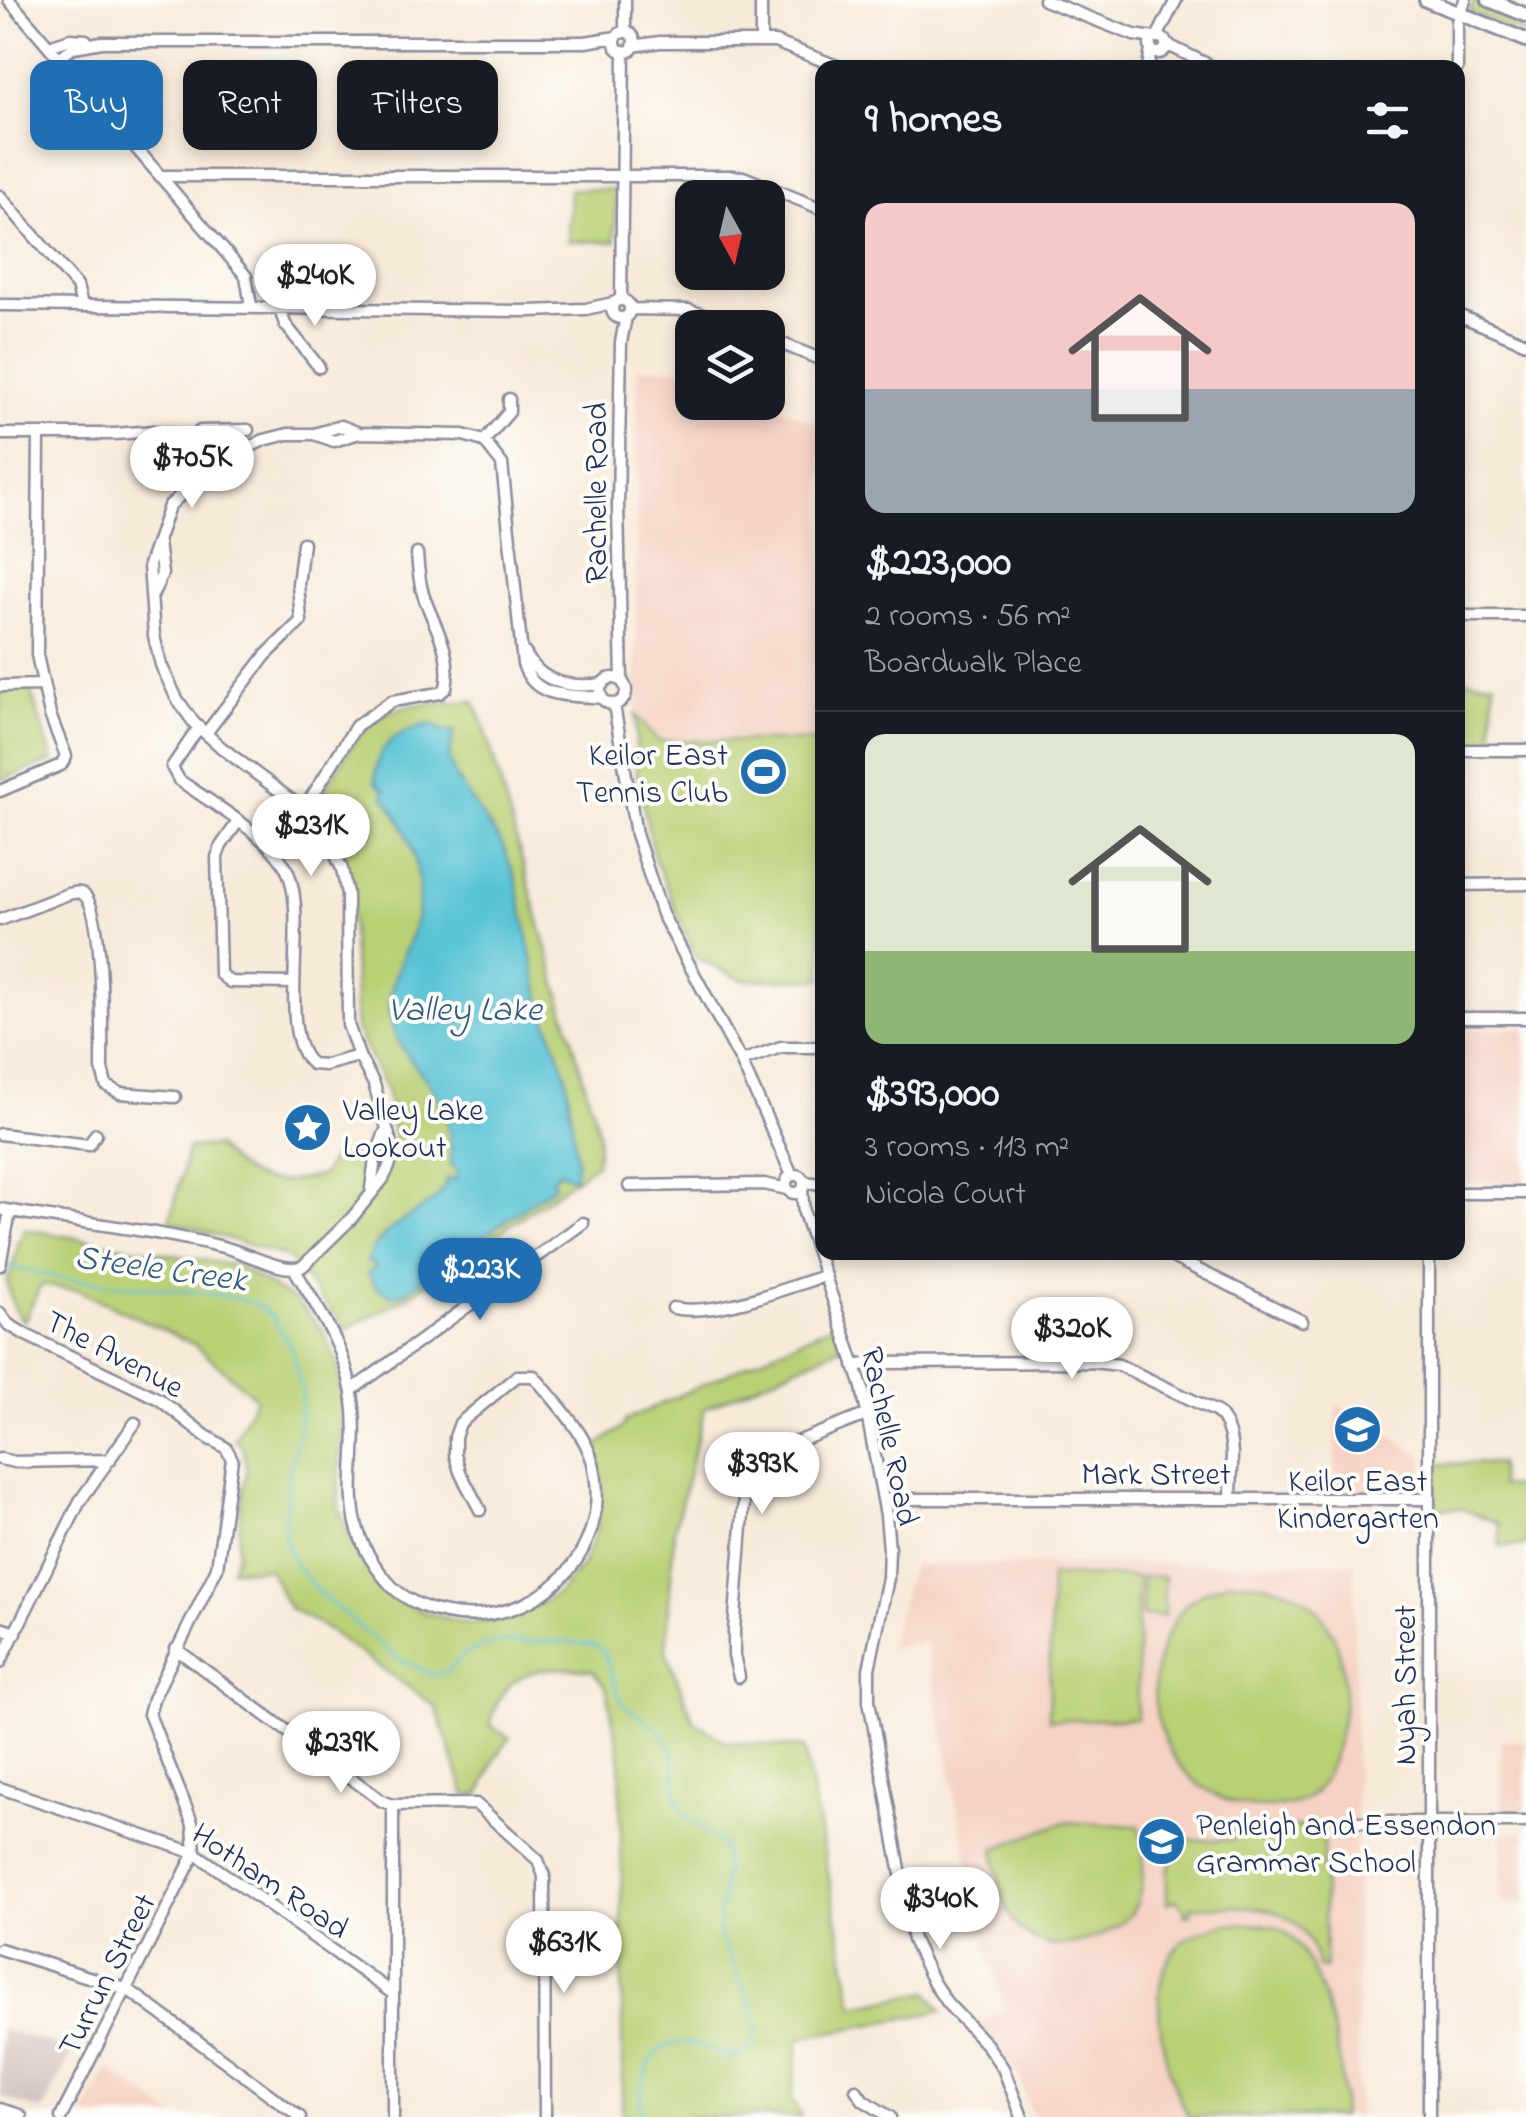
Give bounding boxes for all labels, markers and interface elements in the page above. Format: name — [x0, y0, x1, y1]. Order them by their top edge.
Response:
chip: Buy — [30, 60, 163, 150]
chip: Rent — [183, 60, 317, 150]
chip: Filters — [337, 60, 498, 150]
text: 9 homes — [865, 90, 1003, 151]
icon: filters — [1360, 93, 1415, 148]
north arrow — [675, 180, 785, 290]
map controls — [675, 180, 785, 420]
pin: $240K — [245, 244, 385, 329]
text: $240K — [276, 253, 354, 300]
icon: home — [1050, 268, 1230, 448]
button: layers — [675, 310, 785, 420]
street label: Rachelle Road — [575, 402, 622, 584]
pin: $705K — [122, 426, 262, 511]
text: $705K — [152, 435, 232, 482]
text: $223,000 — [865, 533, 1011, 594]
text: 2 rooms · 56 m² — [865, 594, 1071, 641]
text: Boardwalk Place — [865, 641, 1082, 688]
place label: Keilor East Tennis Club — [576, 734, 728, 818]
sports icon: Keilor East Tennis Club — [737, 746, 789, 798]
pin: $231K — [241, 794, 381, 879]
icon: home — [1050, 799, 1230, 979]
text: $231K — [274, 803, 348, 850]
water label: Valley Lake — [388, 986, 543, 1037]
text: $393,000 — [865, 1064, 999, 1125]
place label: Valley Lake Lookout — [342, 1089, 484, 1173]
place icon: Valley Lake Lookout — [282, 1101, 334, 1153]
text: 3 rooms · 113 m² — [865, 1125, 1069, 1172]
text: Nicola Court — [865, 1172, 1026, 1219]
water label: Steele Creek — [71, 1233, 251, 1308]
pin: $223K — [410, 1238, 550, 1323]
text: $223K — [440, 1247, 520, 1294]
pin: $320K — [1002, 1297, 1142, 1382]
street label: The Avenue — [35, 1300, 192, 1413]
text: $320K — [1033, 1306, 1111, 1353]
street label: Rachelle Road — [846, 1343, 929, 1530]
school or university icon: Keilor East Kindergarten — [1332, 1404, 1384, 1456]
pin: $393K — [692, 1432, 832, 1517]
text: $393K — [727, 1441, 797, 1488]
street label: Mark Street — [1081, 1453, 1231, 1500]
place label: Keilor East Kindergarten — [1277, 1460, 1439, 1544]
street label: Nyah Street — [1384, 1604, 1431, 1765]
pin: $239K — [271, 1711, 411, 1796]
text: $239K — [304, 1720, 378, 1767]
place label: Penleigh and Essendon Grammar School — [1196, 1804, 1496, 1888]
street label: Hotham Road — [181, 1813, 357, 1953]
school or university icon: Penleigh and Essendon Grammar School — [1135, 1816, 1187, 1868]
pin: $340K — [870, 1867, 1010, 1952]
text: $340K — [902, 1876, 978, 1923]
street label: Turrun Street — [48, 1886, 170, 2065]
pin: $631K — [494, 1911, 634, 1996]
text: $631K — [528, 1920, 600, 1967]

